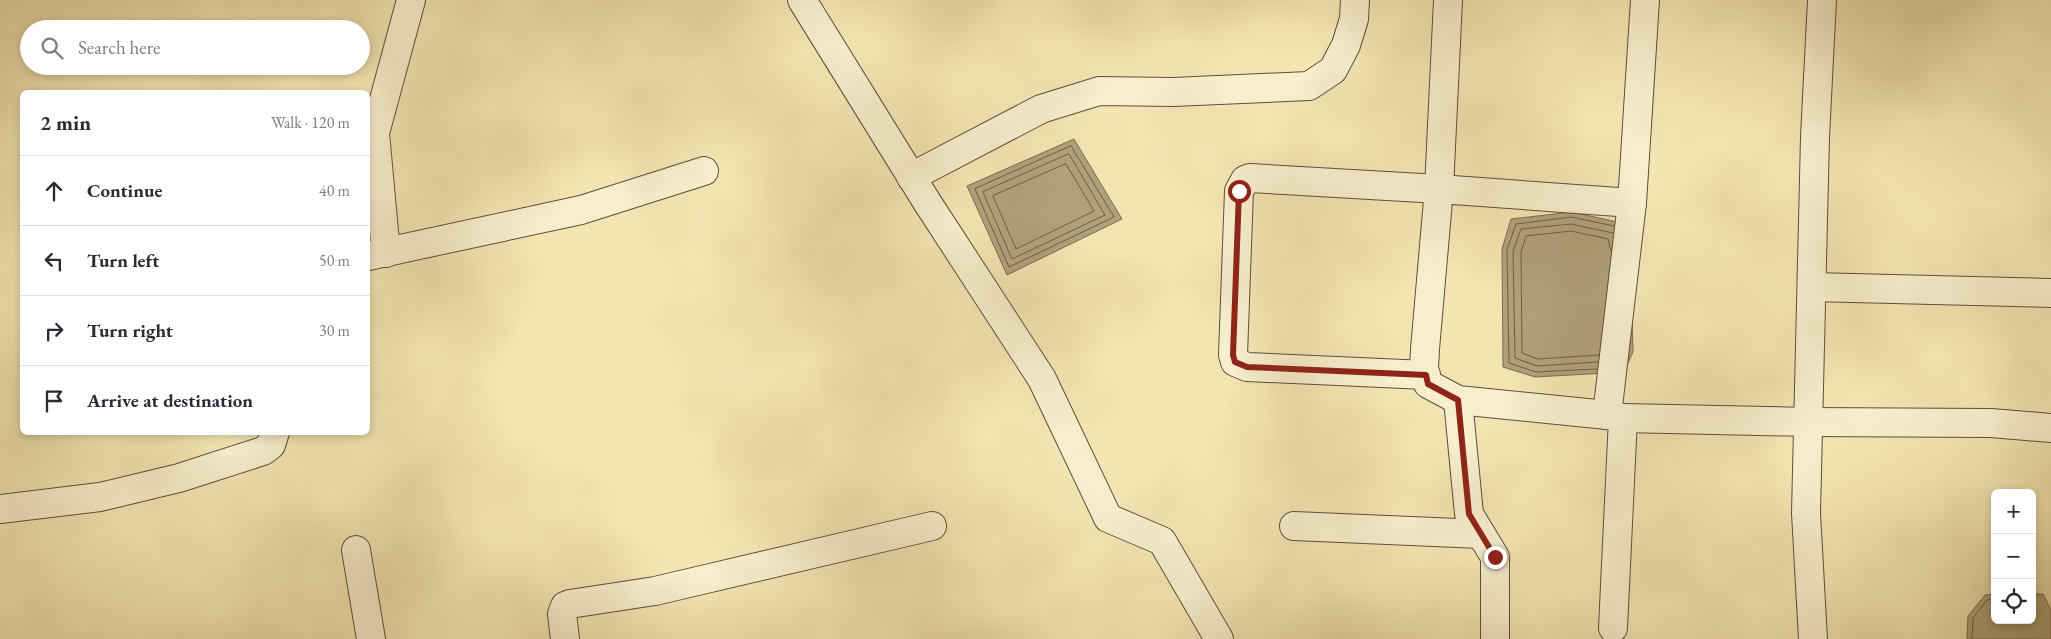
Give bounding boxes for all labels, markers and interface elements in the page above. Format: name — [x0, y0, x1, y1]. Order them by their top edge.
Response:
search box — [20, 20, 370, 75]
icon: search — [38, 34, 66, 62]
text: Search here — [78, 35, 160, 60]
text: 2 min — [40, 109, 91, 136]
text: Walk · 120 m — [271, 112, 350, 133]
icon: ahead — [40, 177, 68, 205]
text: Continue — [87, 178, 162, 203]
text: 40 m — [319, 180, 350, 201]
route start — [1228, 180, 1251, 203]
icon: left — [40, 247, 68, 275]
text: Turn left — [87, 248, 159, 273]
text: 50 m — [319, 250, 350, 271]
icon: right — [40, 317, 68, 345]
text: Turn right — [87, 318, 173, 343]
text: 30 m — [319, 320, 350, 341]
icon: arrive — [40, 387, 68, 415]
text: Arrive at destination — [87, 388, 253, 413]
map controls — [1991, 489, 2036, 624]
button: + — [1991, 489, 2036, 534]
button: − — [1991, 534, 2036, 579]
route end — [1484, 546, 1507, 569]
button: locate — [1991, 579, 2036, 624]

